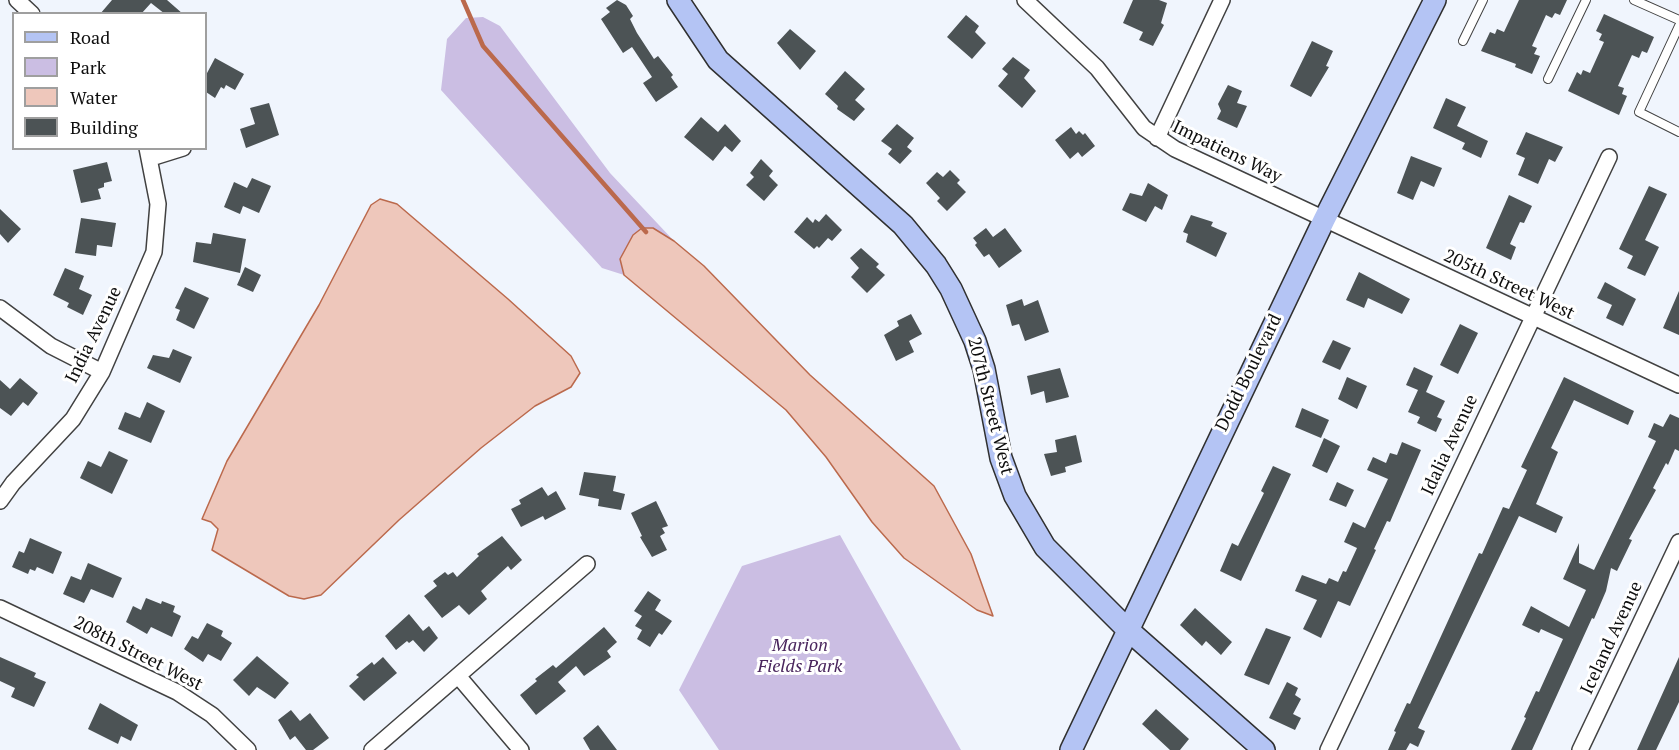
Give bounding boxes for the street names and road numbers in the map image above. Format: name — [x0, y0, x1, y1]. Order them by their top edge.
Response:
street label: Impatiens Way — [1169, 116, 1285, 188]
street label: 205th Street West — [1440, 245, 1578, 325]
street label: India Avenue — [61, 283, 127, 387]
street label: Dodd Boulevard — [1211, 311, 1287, 435]
street label: 207th Street West — [962, 335, 1018, 477]
street label: Idalia Avenue — [1417, 391, 1483, 499]
street label: Iceland Avenue — [1576, 578, 1648, 698]
street label: 208th Street West — [70, 612, 206, 696]

